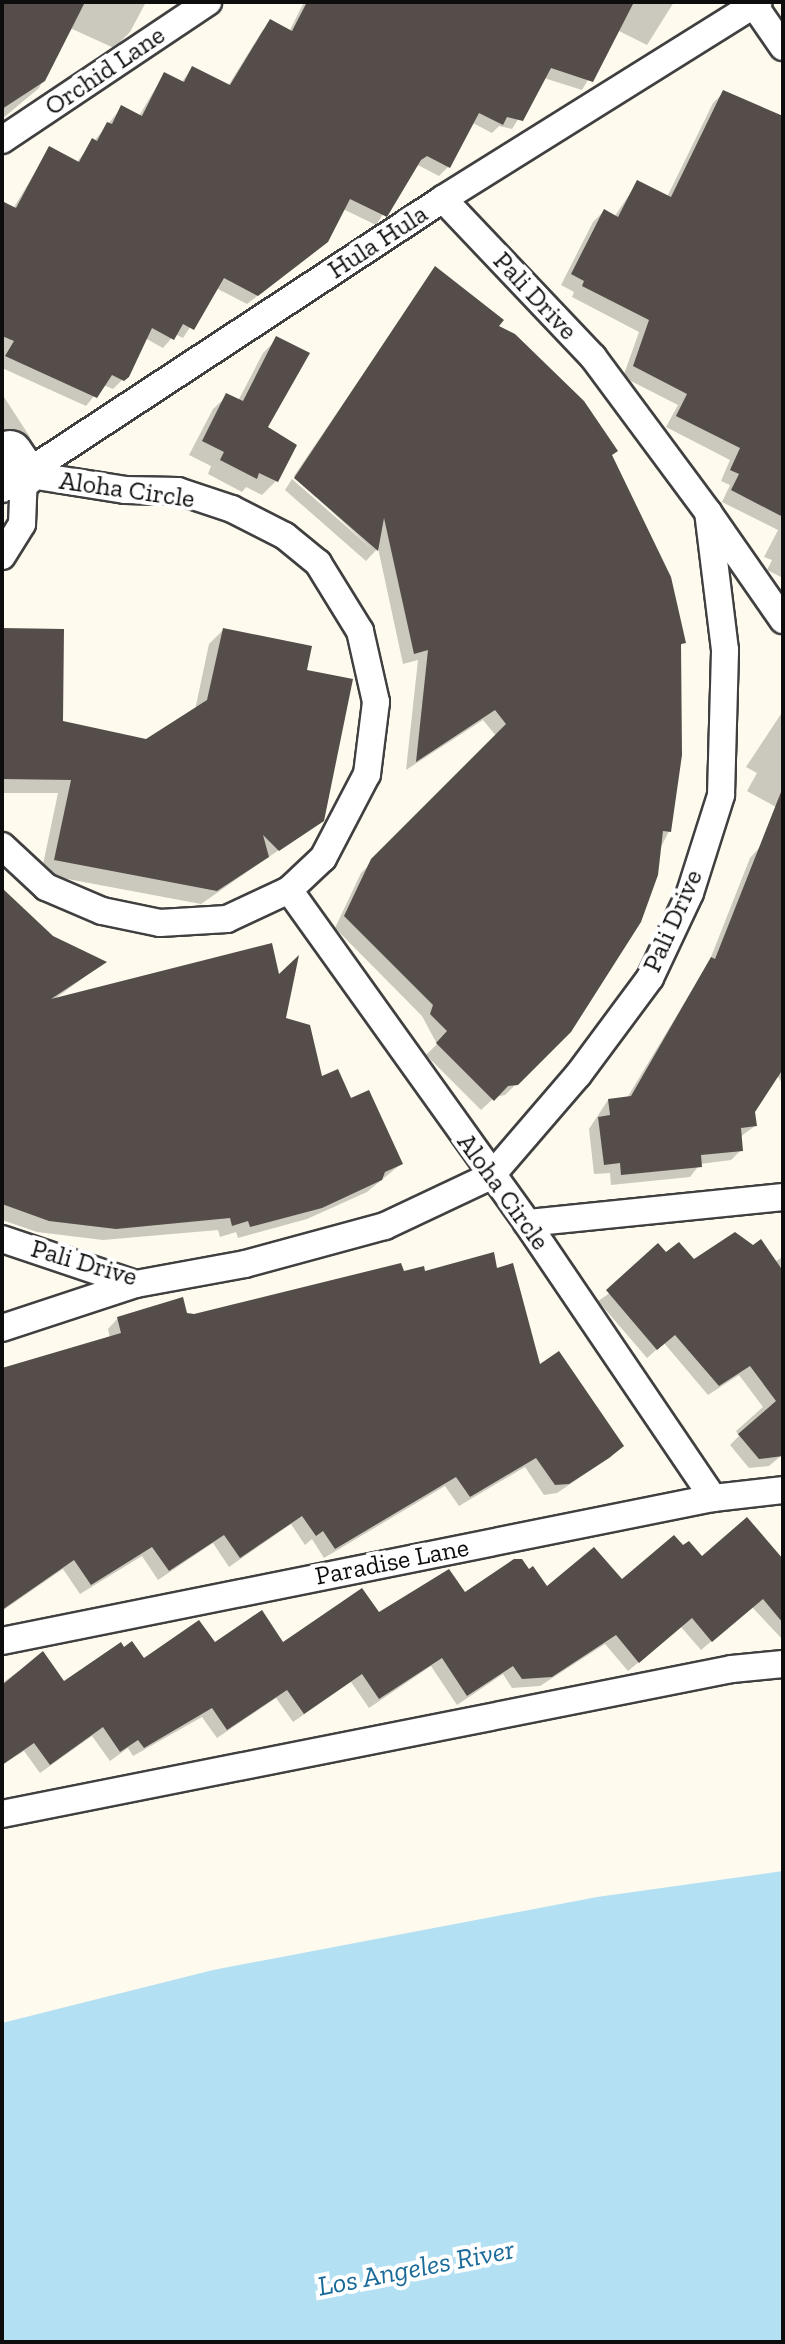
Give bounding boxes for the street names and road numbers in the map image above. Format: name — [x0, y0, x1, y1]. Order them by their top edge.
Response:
street label: Orchid Lane — [39, 20, 171, 122]
street label: Hula Hula — [322, 198, 434, 286]
street label: Pali Drive — [487, 246, 583, 346]
street label: Aloha Circle — [57, 465, 197, 515]
street label: Pali Drive — [637, 865, 709, 977]
street label: Aloha Circle — [450, 1128, 556, 1256]
street label: Pali Drive — [27, 1233, 141, 1293]
street label: Paradise Lane — [313, 1532, 471, 1592]

